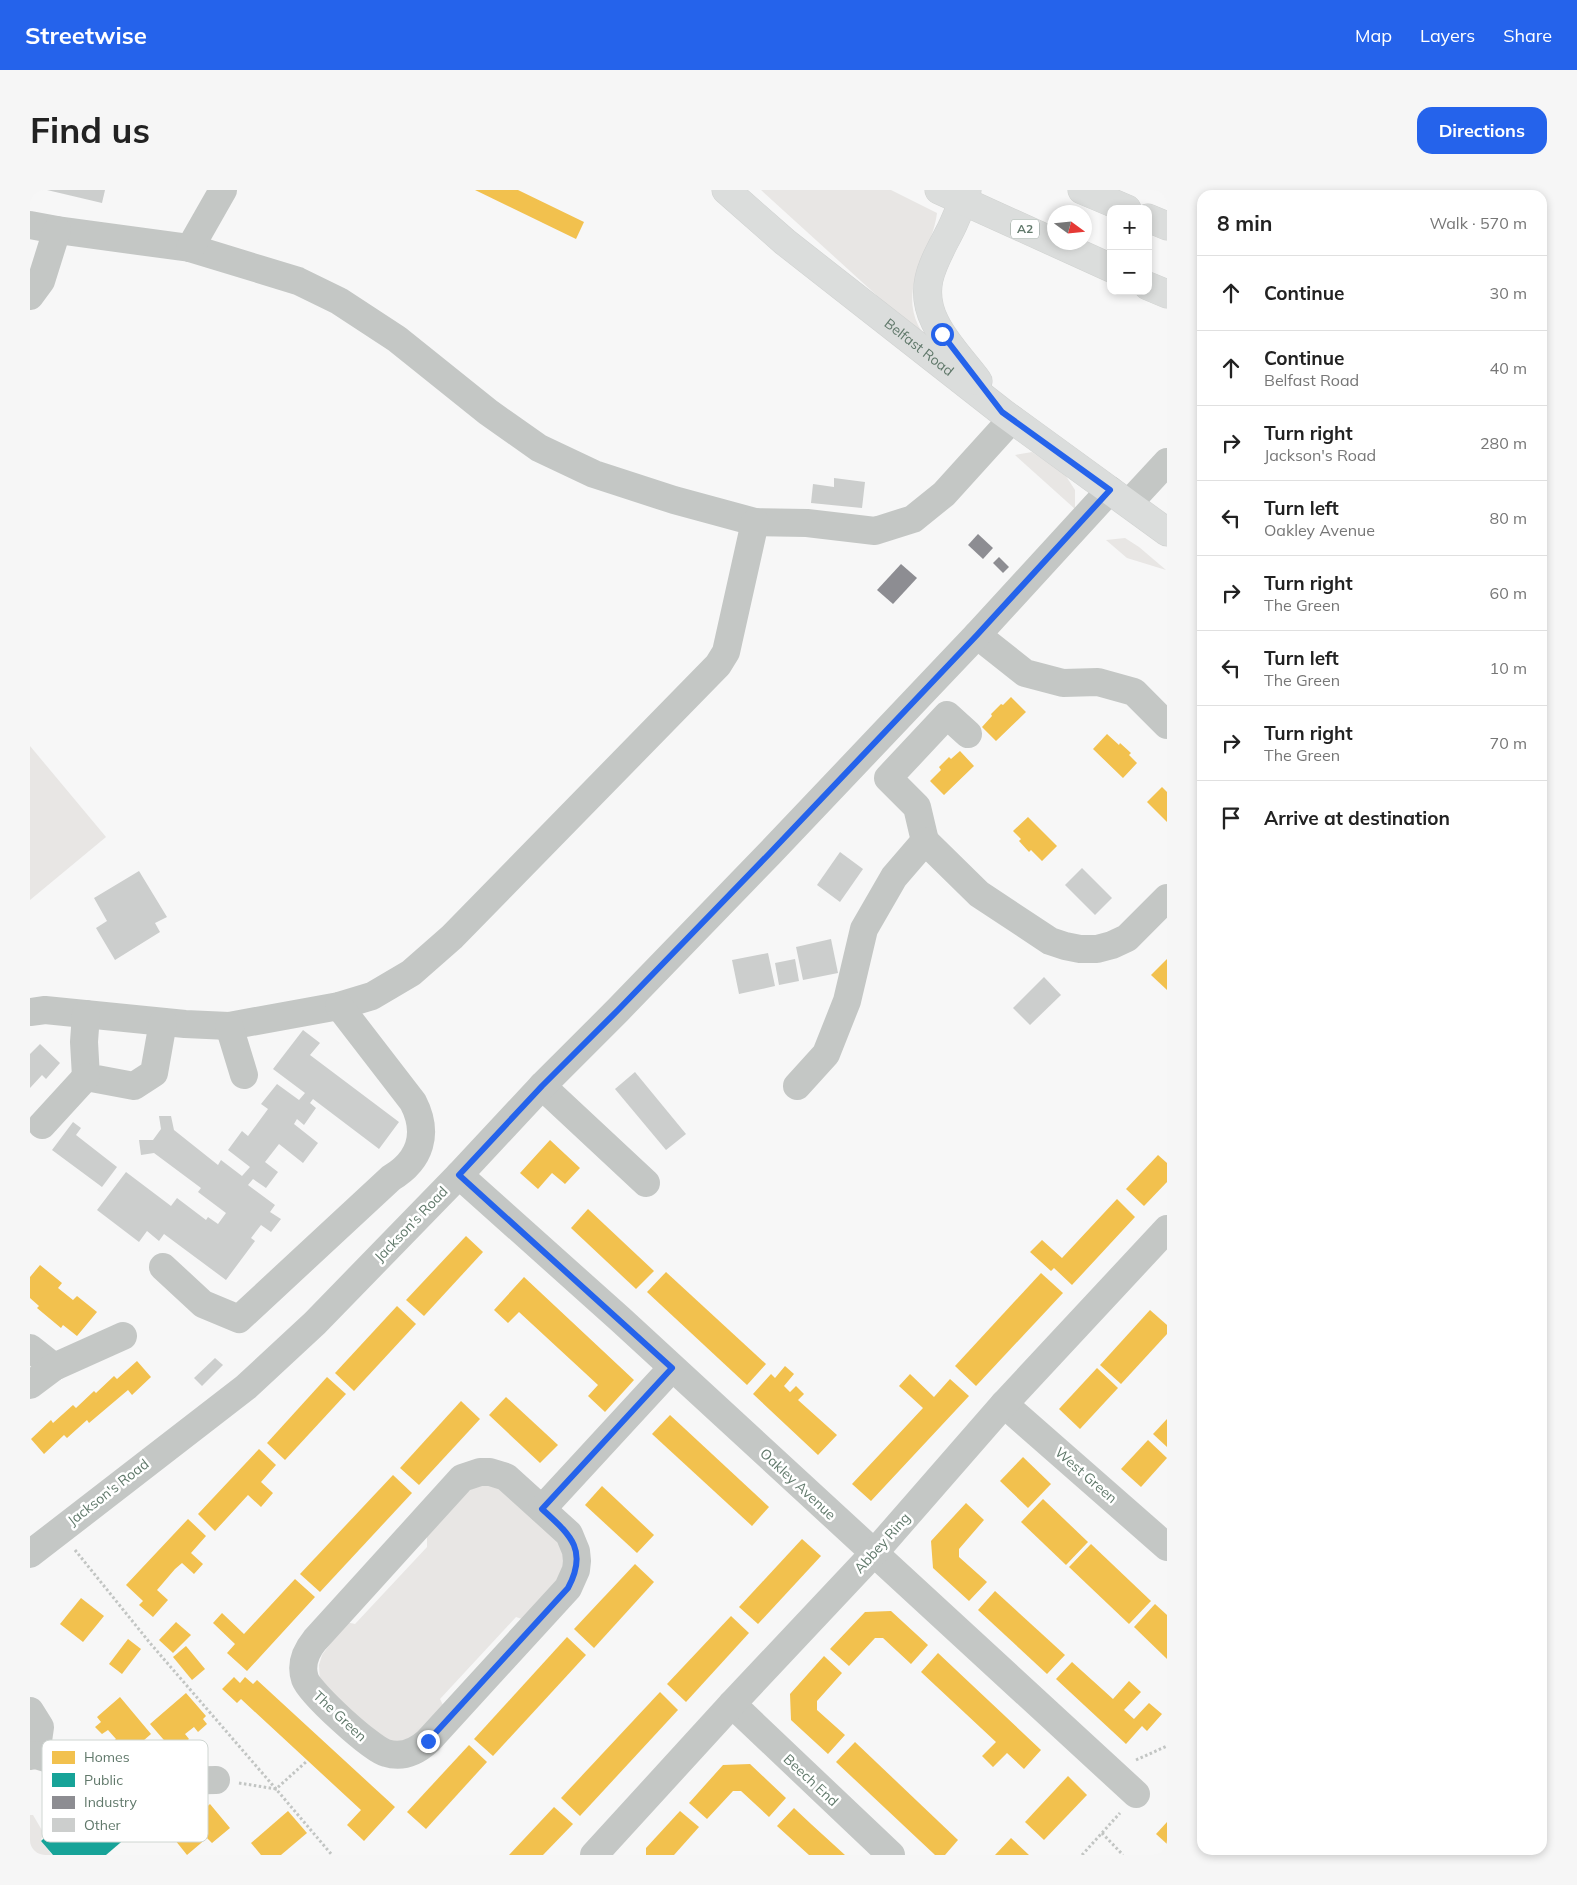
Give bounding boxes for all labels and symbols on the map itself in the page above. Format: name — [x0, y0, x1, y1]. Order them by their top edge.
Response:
north arrow — [1047, 205, 1092, 250]
road number: A2 — [1011, 220, 1039, 238]
street label: Belfast Road — [881, 314, 957, 380]
route start — [931, 323, 954, 346]
street label: Jackson's Road — [370, 1182, 452, 1266]
street label: West Green — [1051, 1443, 1121, 1507]
street label: Oakley Avenue — [756, 1444, 840, 1524]
street label: Jackson's Road — [64, 1455, 152, 1529]
street label: Abbey Ring — [850, 1509, 914, 1577]
street label: The Green — [310, 1687, 370, 1745]
route end — [417, 1730, 440, 1753]
legend — [42, 1740, 208, 1842]
text: Homes — [84, 1748, 130, 1766]
street label: Beech End — [780, 1750, 842, 1810]
text: Public — [84, 1771, 123, 1789]
text: Industry — [84, 1793, 138, 1811]
text: Other — [84, 1816, 122, 1834]

